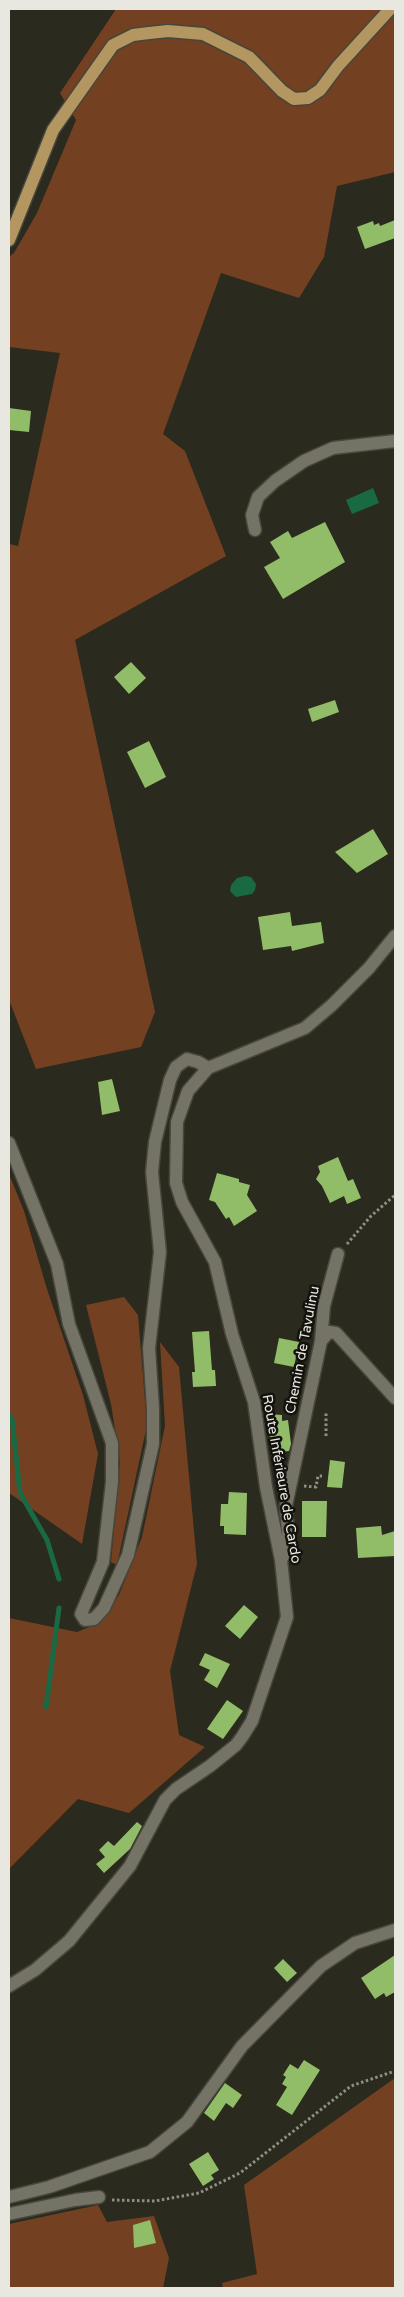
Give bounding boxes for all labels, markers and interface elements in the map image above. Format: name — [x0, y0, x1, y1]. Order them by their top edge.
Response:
street label: Chemin de Tavulinu — [282, 1285, 324, 1415]
street label: Route Inférieure de Cardo — [258, 1393, 304, 1565]

